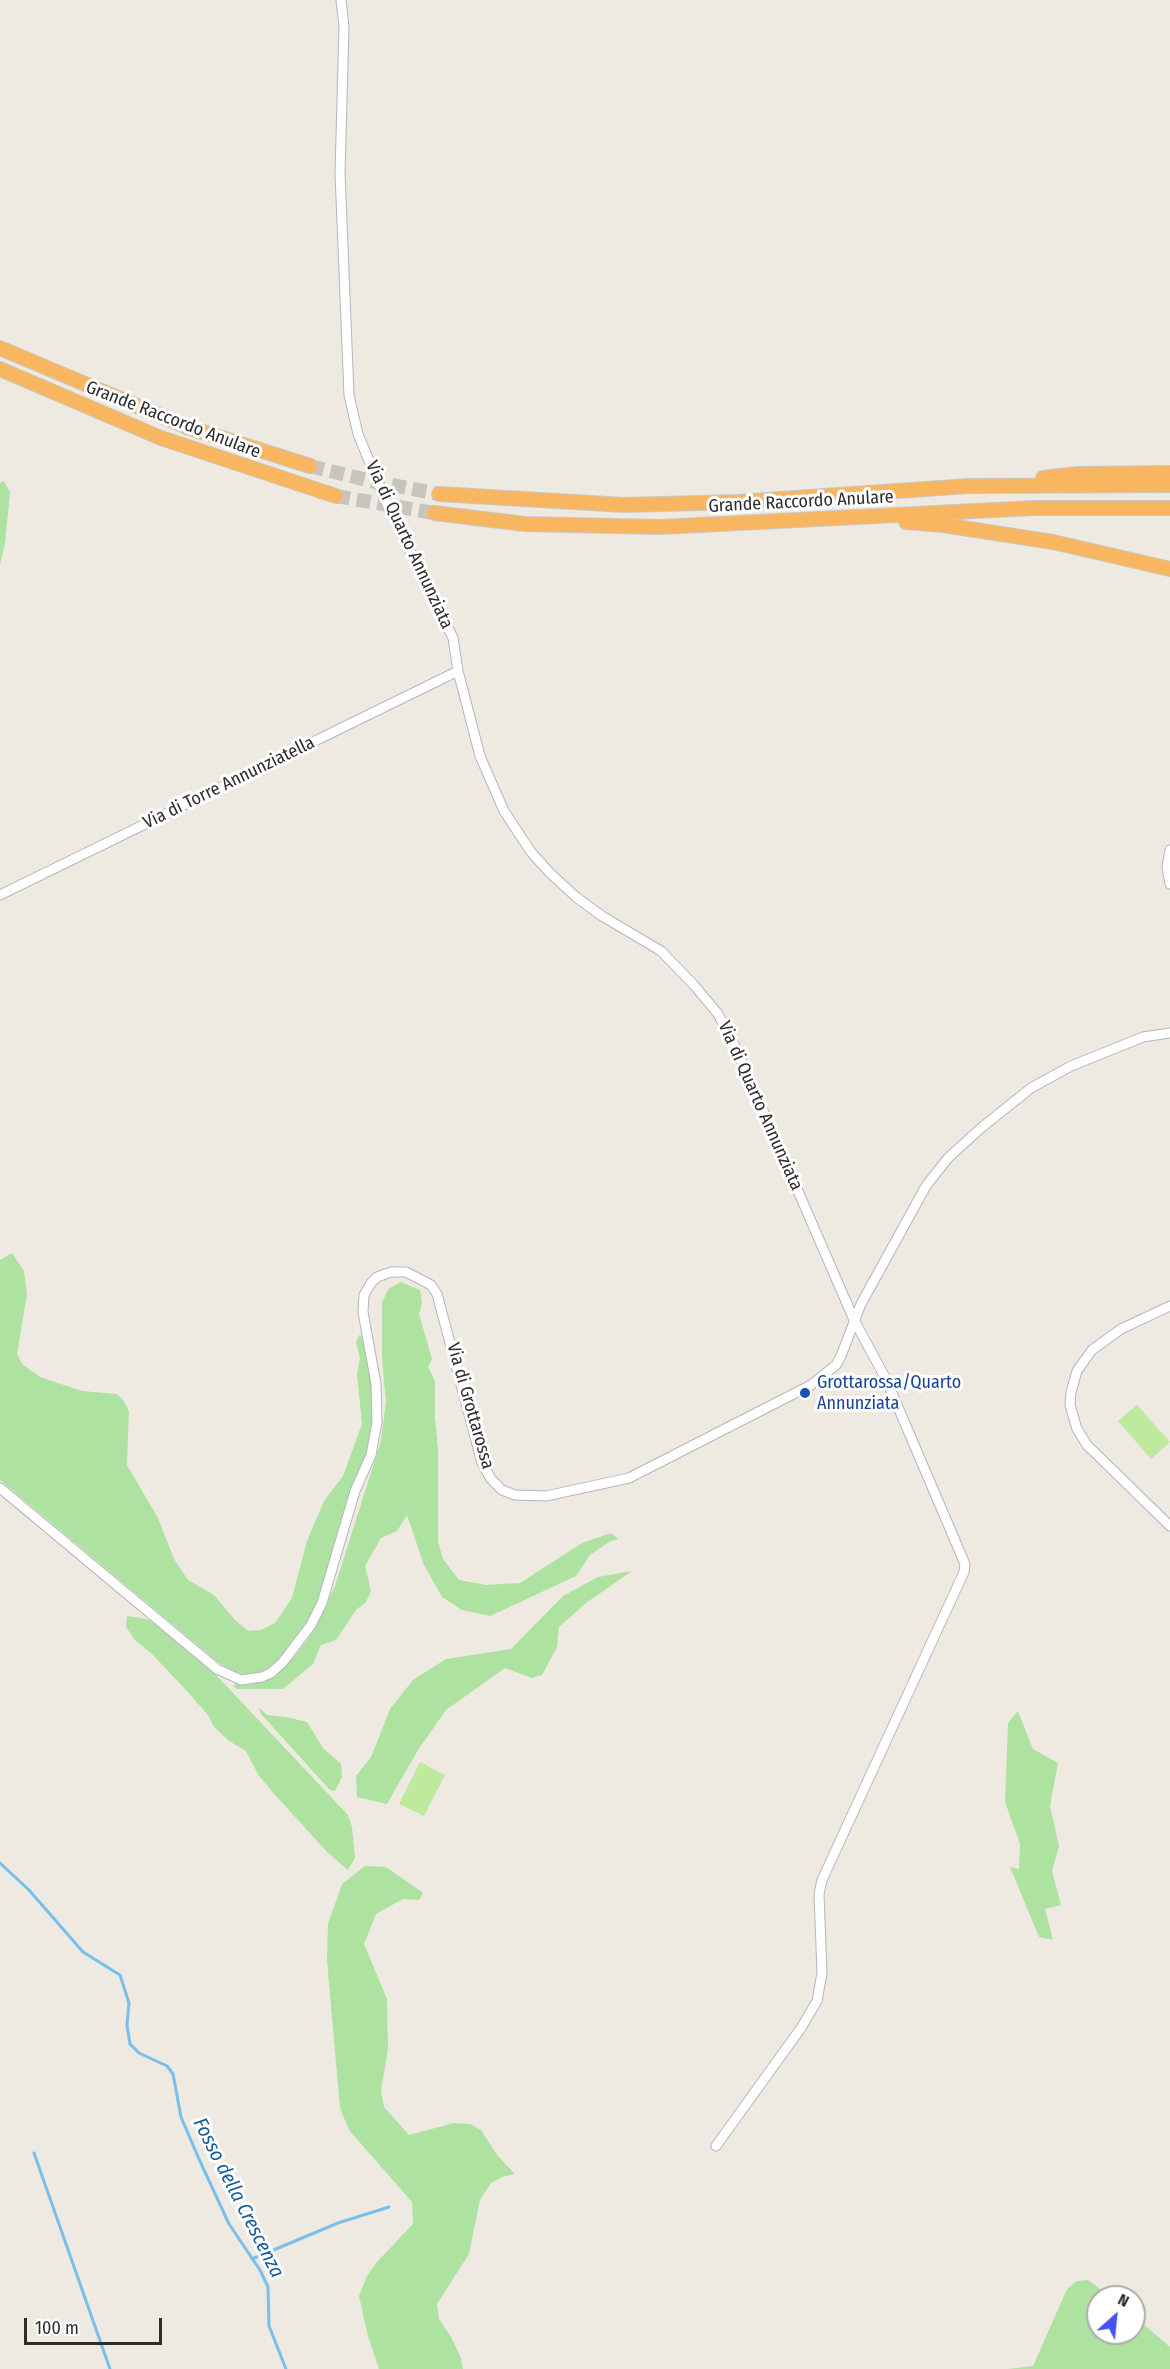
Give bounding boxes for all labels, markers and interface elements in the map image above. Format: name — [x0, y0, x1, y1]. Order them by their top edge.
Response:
street label: Grande Raccordo Anulare — [83, 377, 263, 463]
street label: Via di Quarto Annunziata — [361, 458, 457, 632]
street label: Grande Raccordo Anulare — [708, 486, 894, 518]
street label: Via di Torre Annunziatella — [140, 732, 318, 834]
street label: Via di Quarto Annunziata — [713, 1018, 807, 1194]
street label: Via di Grottarossa — [442, 1340, 498, 1472]
place label: Grottarossa/Quarto Annunziata — [817, 1372, 961, 1414]
marker: Grottarossa/Quarto Annunziata — [798, 1386, 812, 1400]
water label: Fosso della Crescenza — [187, 2114, 289, 2282]
north arrow — [1086, 2285, 1146, 2345]
text: N — [1115, 2290, 1132, 2311]
scale bar — [27, 2306, 165, 2344]
text: 100 m — [35, 2317, 79, 2339]

